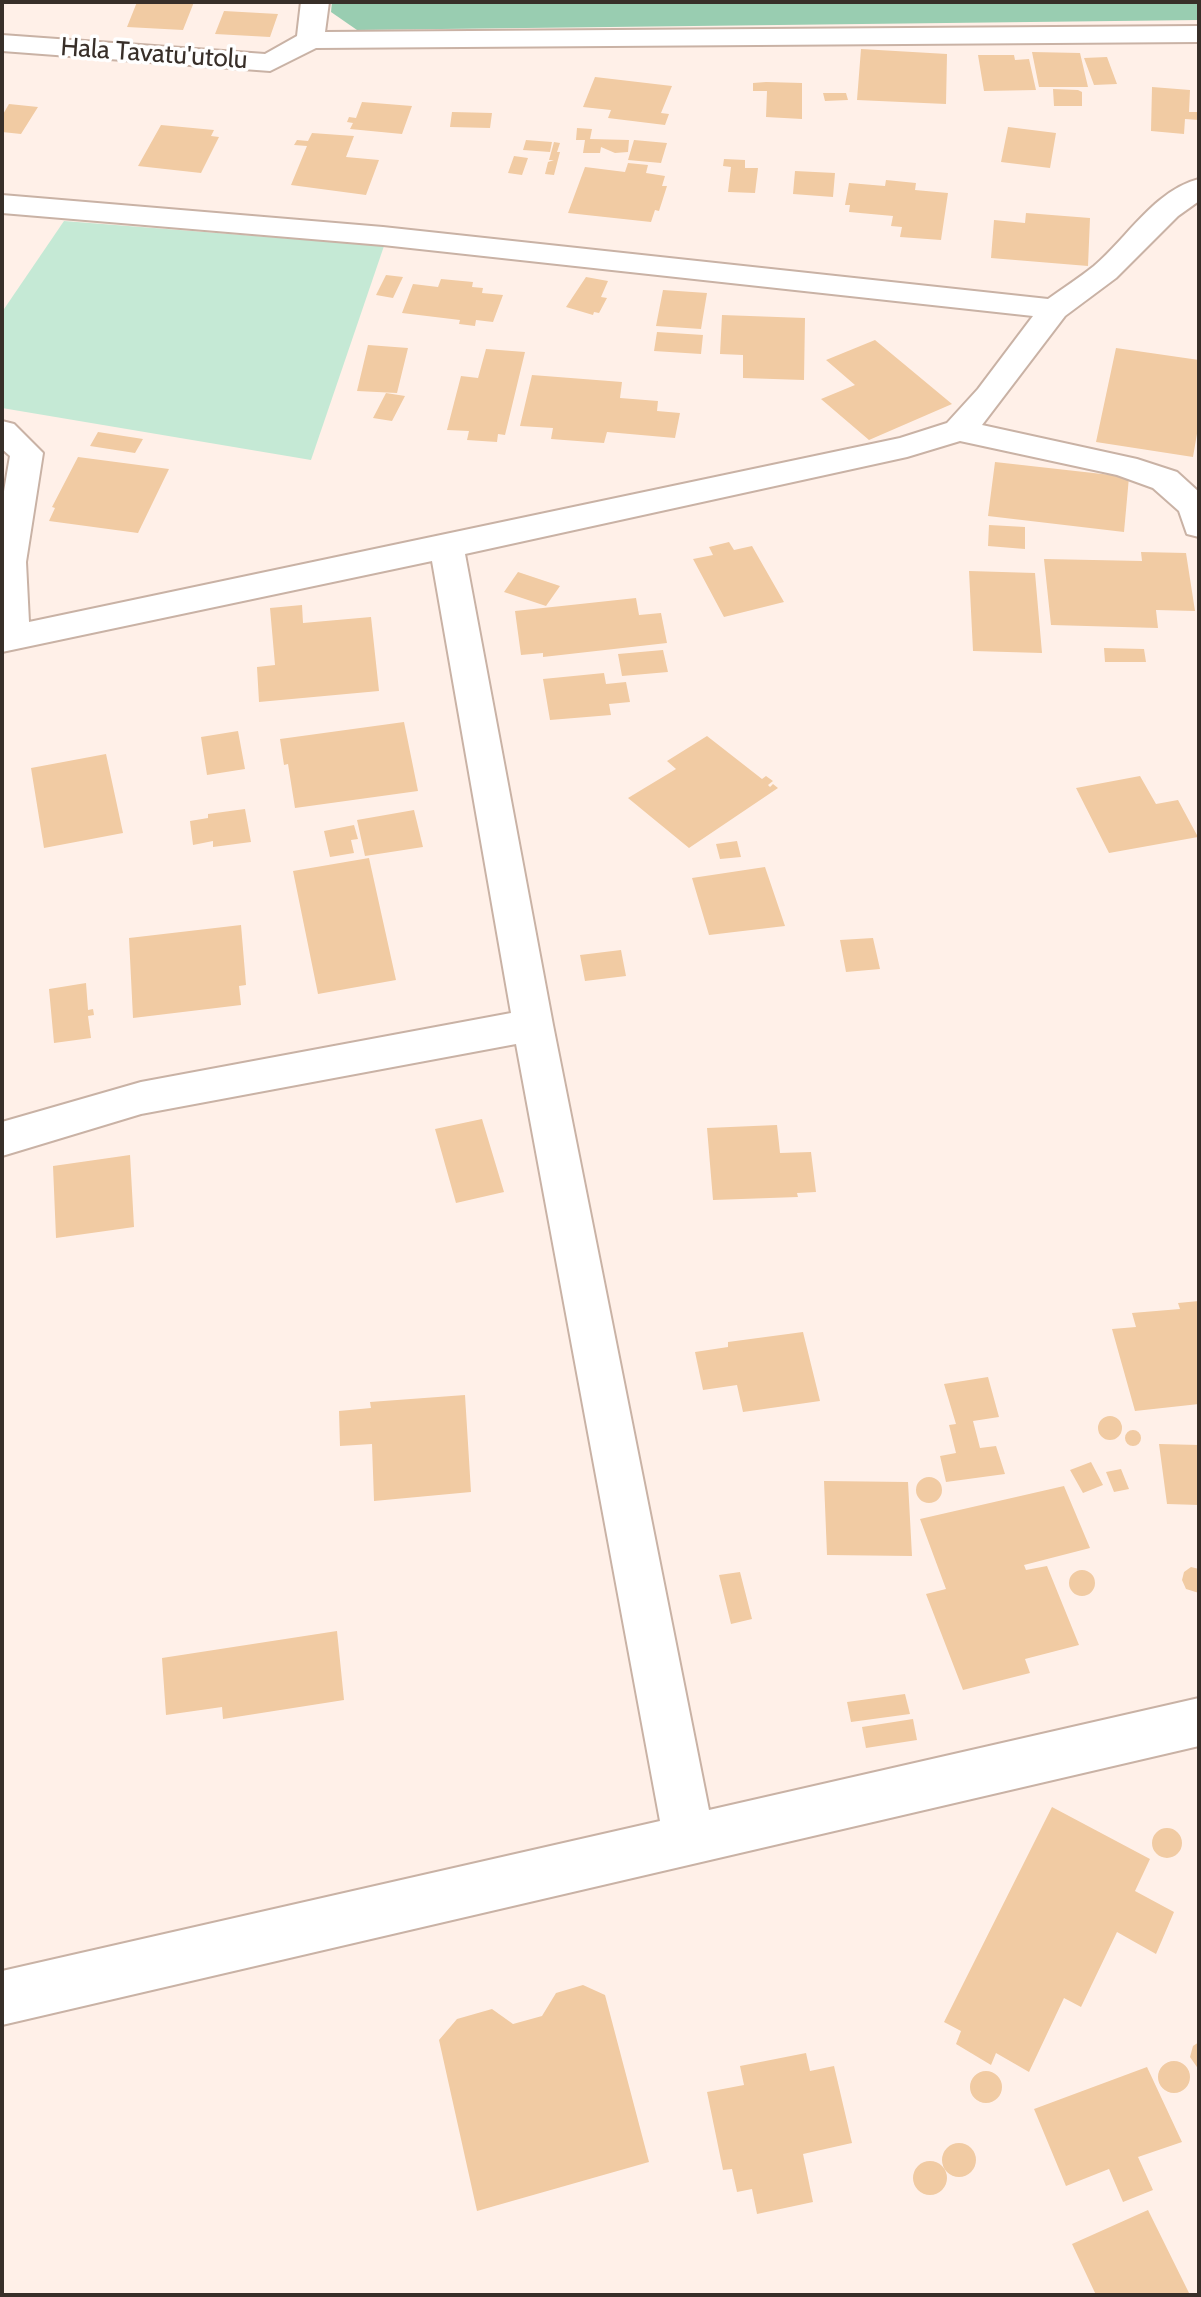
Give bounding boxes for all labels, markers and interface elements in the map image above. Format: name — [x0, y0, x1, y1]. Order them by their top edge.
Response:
street label: Hala Tavatu'utolu — [59, 32, 249, 76]

